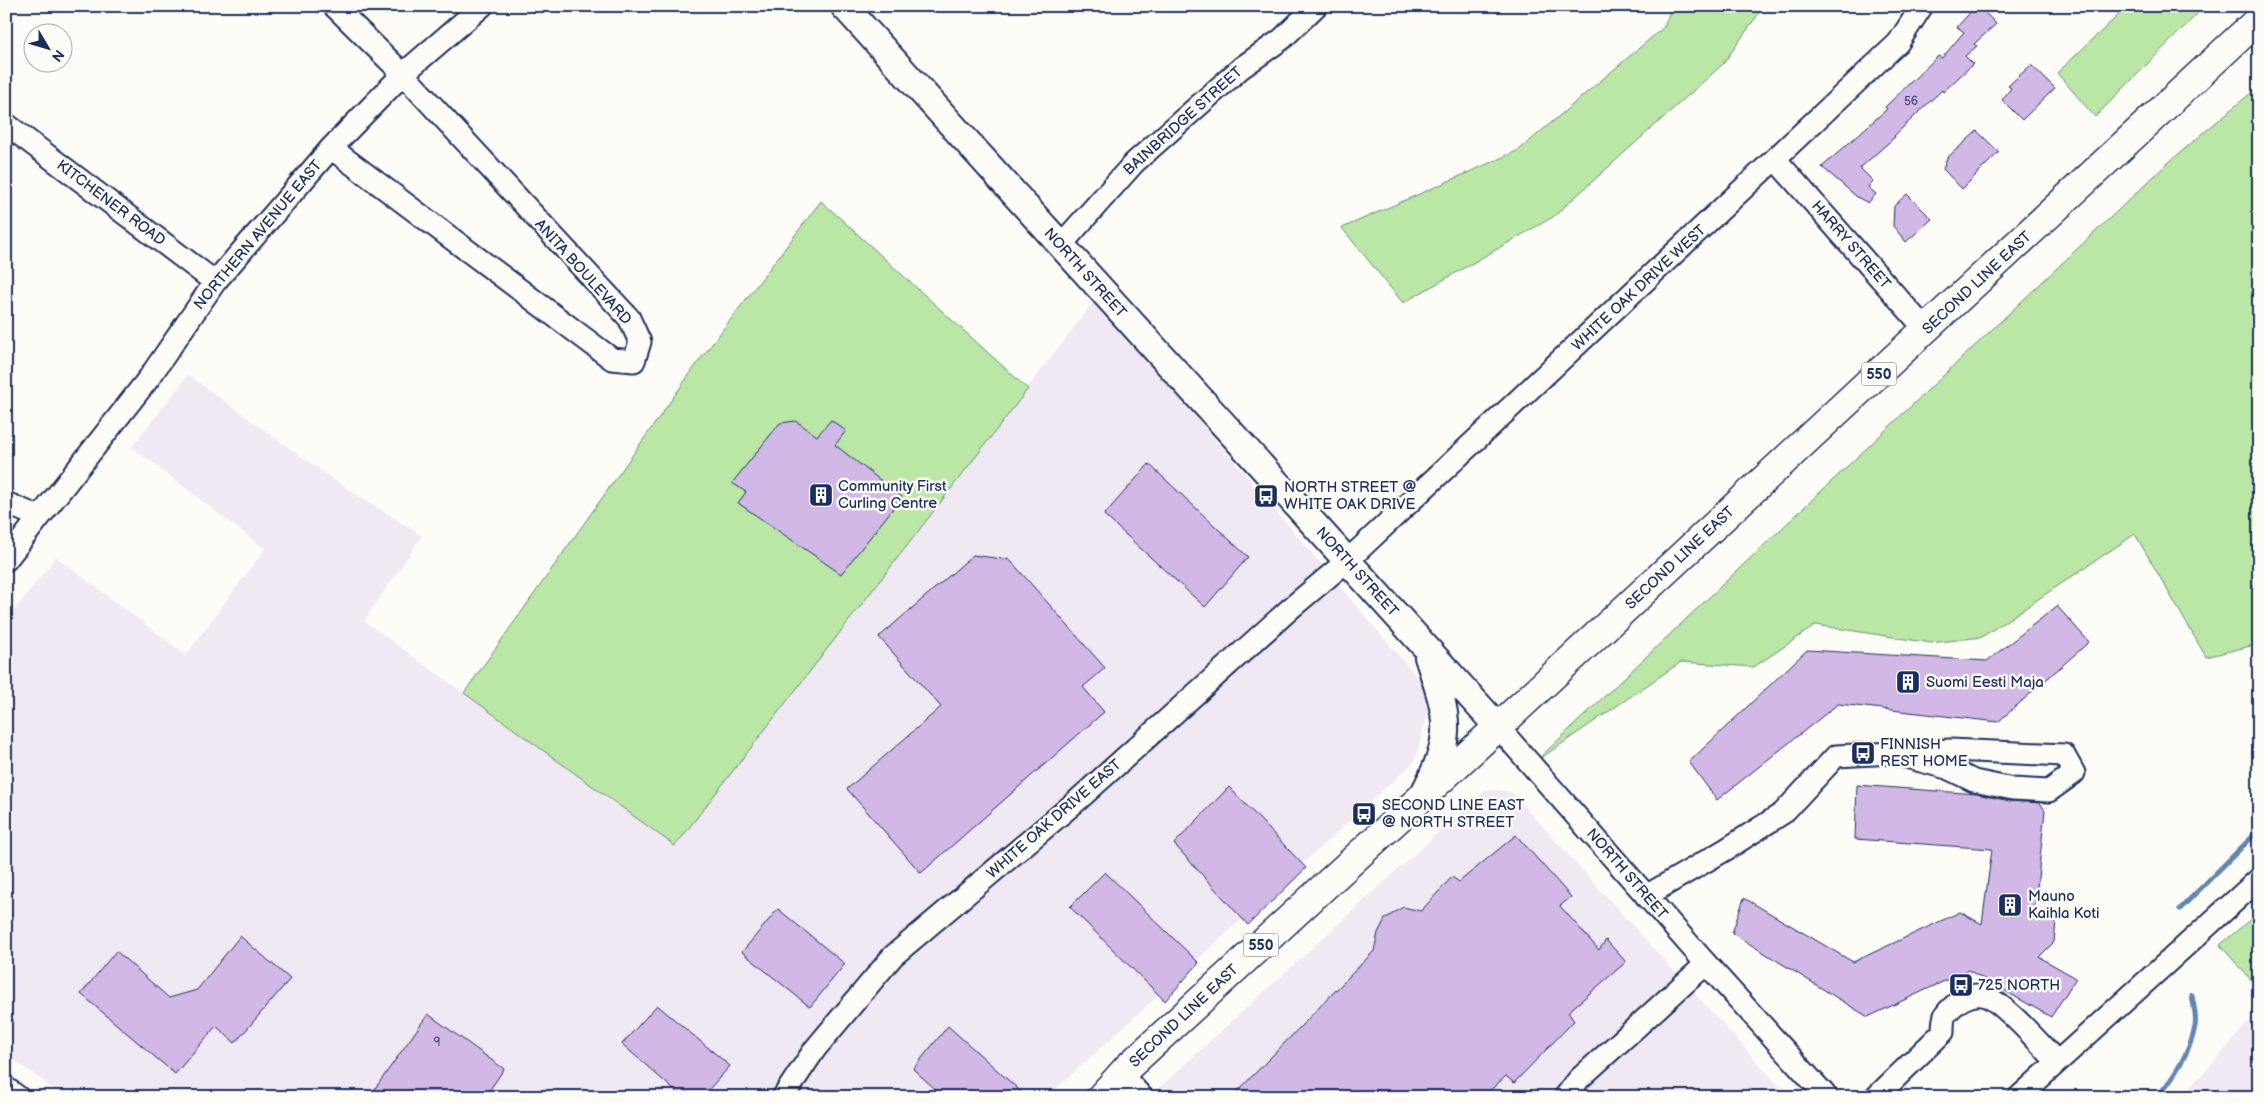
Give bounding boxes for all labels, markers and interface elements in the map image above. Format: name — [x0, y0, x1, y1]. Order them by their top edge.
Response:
north arrow — [22, 22, 72, 72]
text: N — [48, 46, 68, 65]
street label: BAINBRIDGE STREET — [1119, 62, 1247, 180]
house number: 56 — [1904, 94, 1918, 109]
street label: KITCHENER ROAD — [53, 156, 169, 250]
street label: NORTHERN AVENUE EAST — [190, 156, 326, 314]
street label: HARRY STREET — [1807, 197, 1895, 293]
street label: ANITA BOULEVARD — [531, 215, 636, 329]
street label: WHITE OAK DRIVE WEST — [1568, 221, 1710, 355]
street label: NORTH STREET — [1040, 224, 1130, 322]
street label: SECOND LINE EAST — [1918, 227, 2036, 339]
road number: 550 — [1862, 362, 1896, 386]
place label: Community First Curling Centre — [838, 477, 947, 513]
place label: NORTH STREET @ WHITE OAK DRIVE — [1284, 478, 1416, 514]
building icon: Community First Curling Centre — [808, 482, 834, 508]
bus stop icon: NORTH STREET @ WHITE OAK DRIVE — [1253, 483, 1279, 509]
street label: SECOND LINE EAST — [1621, 502, 1739, 614]
street label: NORTH STREET — [1312, 523, 1402, 621]
building icon: Suomi Eesti Maja — [1895, 669, 1921, 695]
place label: Suomi Eesti Maja — [1926, 673, 2044, 692]
place label: FINNISH REST HOME — [1880, 735, 1968, 771]
bus stop icon: FINNISH REST HOME — [1850, 740, 1876, 766]
street label: WHITE OAK DRIVE EAST — [983, 755, 1125, 883]
place label: SECOND LINE EAST @ NORTH STREET — [1382, 796, 1525, 832]
bus stop icon: SECOND LINE EAST @ NORTH STREET — [1351, 801, 1377, 827]
street label: NORTH STREET — [1582, 825, 1672, 923]
place label: Mauno Kaihla Koti — [2028, 887, 2100, 923]
building icon: Mauno Kaihla Koti — [1997, 892, 2023, 918]
road number: 550 — [1244, 934, 1278, 956]
street label: SECOND LINE EAST — [1125, 960, 1243, 1072]
bus stop icon: 725 NORTH — [1948, 972, 1974, 998]
place label: 725 NORTH — [1978, 976, 2060, 995]
house number: 9 — [434, 1035, 441, 1050]

